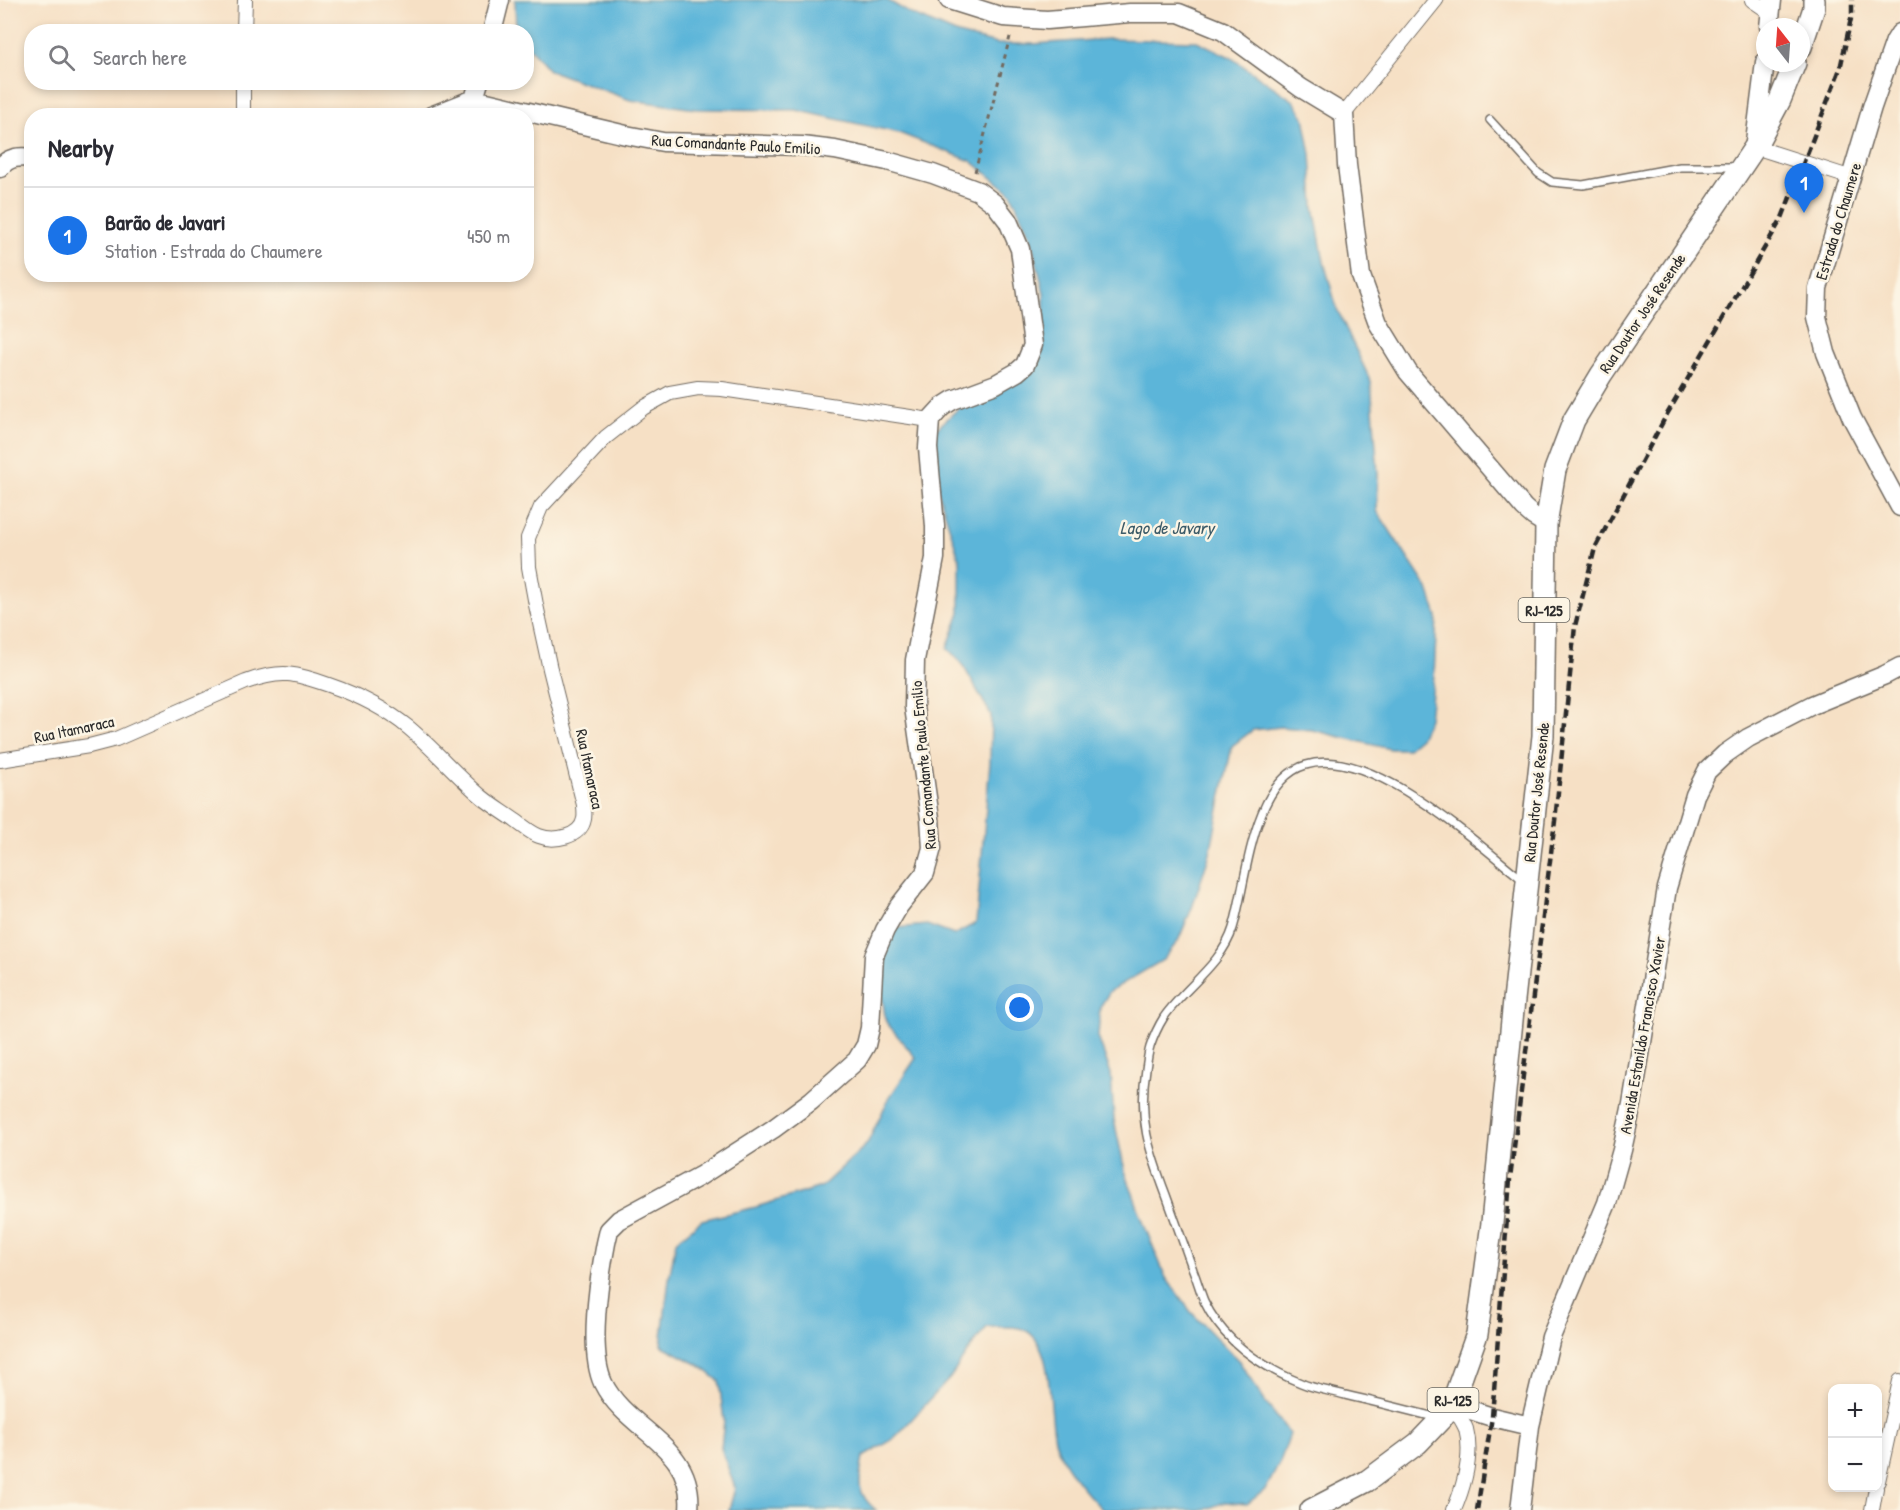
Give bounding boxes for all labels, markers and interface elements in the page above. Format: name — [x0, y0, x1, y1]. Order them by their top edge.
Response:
north arrow — [1756, 18, 1810, 72]
search box — [24, 24, 534, 90]
icon: search — [45, 41, 78, 74]
text: Search here — [93, 42, 187, 72]
street label: Rua Comandante Paulo Emilio — [651, 129, 822, 159]
text: Nearby — [48, 130, 114, 165]
street label: Estrada do Chaumere — [1810, 159, 1866, 282]
pin: 1 — [1784, 164, 1824, 213]
text: Barão de Javari — [105, 207, 226, 237]
text: 1 — [64, 222, 71, 249]
text: 450 m — [467, 222, 510, 249]
text: Station · Estrada do Chaumere — [105, 237, 323, 264]
street label: Rua Doutor José Resende — [1594, 248, 1691, 377]
water label: Lago de Javary — [1120, 515, 1216, 540]
road number: RJ-125 — [1518, 598, 1570, 622]
street label: Rua Comandante Paulo Emilio — [905, 679, 941, 850]
street label: Rua Itamaraca — [32, 710, 116, 748]
street label: Rua Doutor José Resende — [1518, 720, 1554, 863]
street label: Rua Itamaraca — [571, 727, 609, 811]
street label: Avenida Estanildo Francisco Xavier — [1614, 934, 1670, 1136]
your location — [1005, 993, 1034, 1022]
map controls — [1828, 1384, 1882, 1492]
button: + — [1828, 1384, 1882, 1438]
road number: RJ-125 — [1428, 1388, 1478, 1412]
button: − — [1828, 1438, 1882, 1492]

